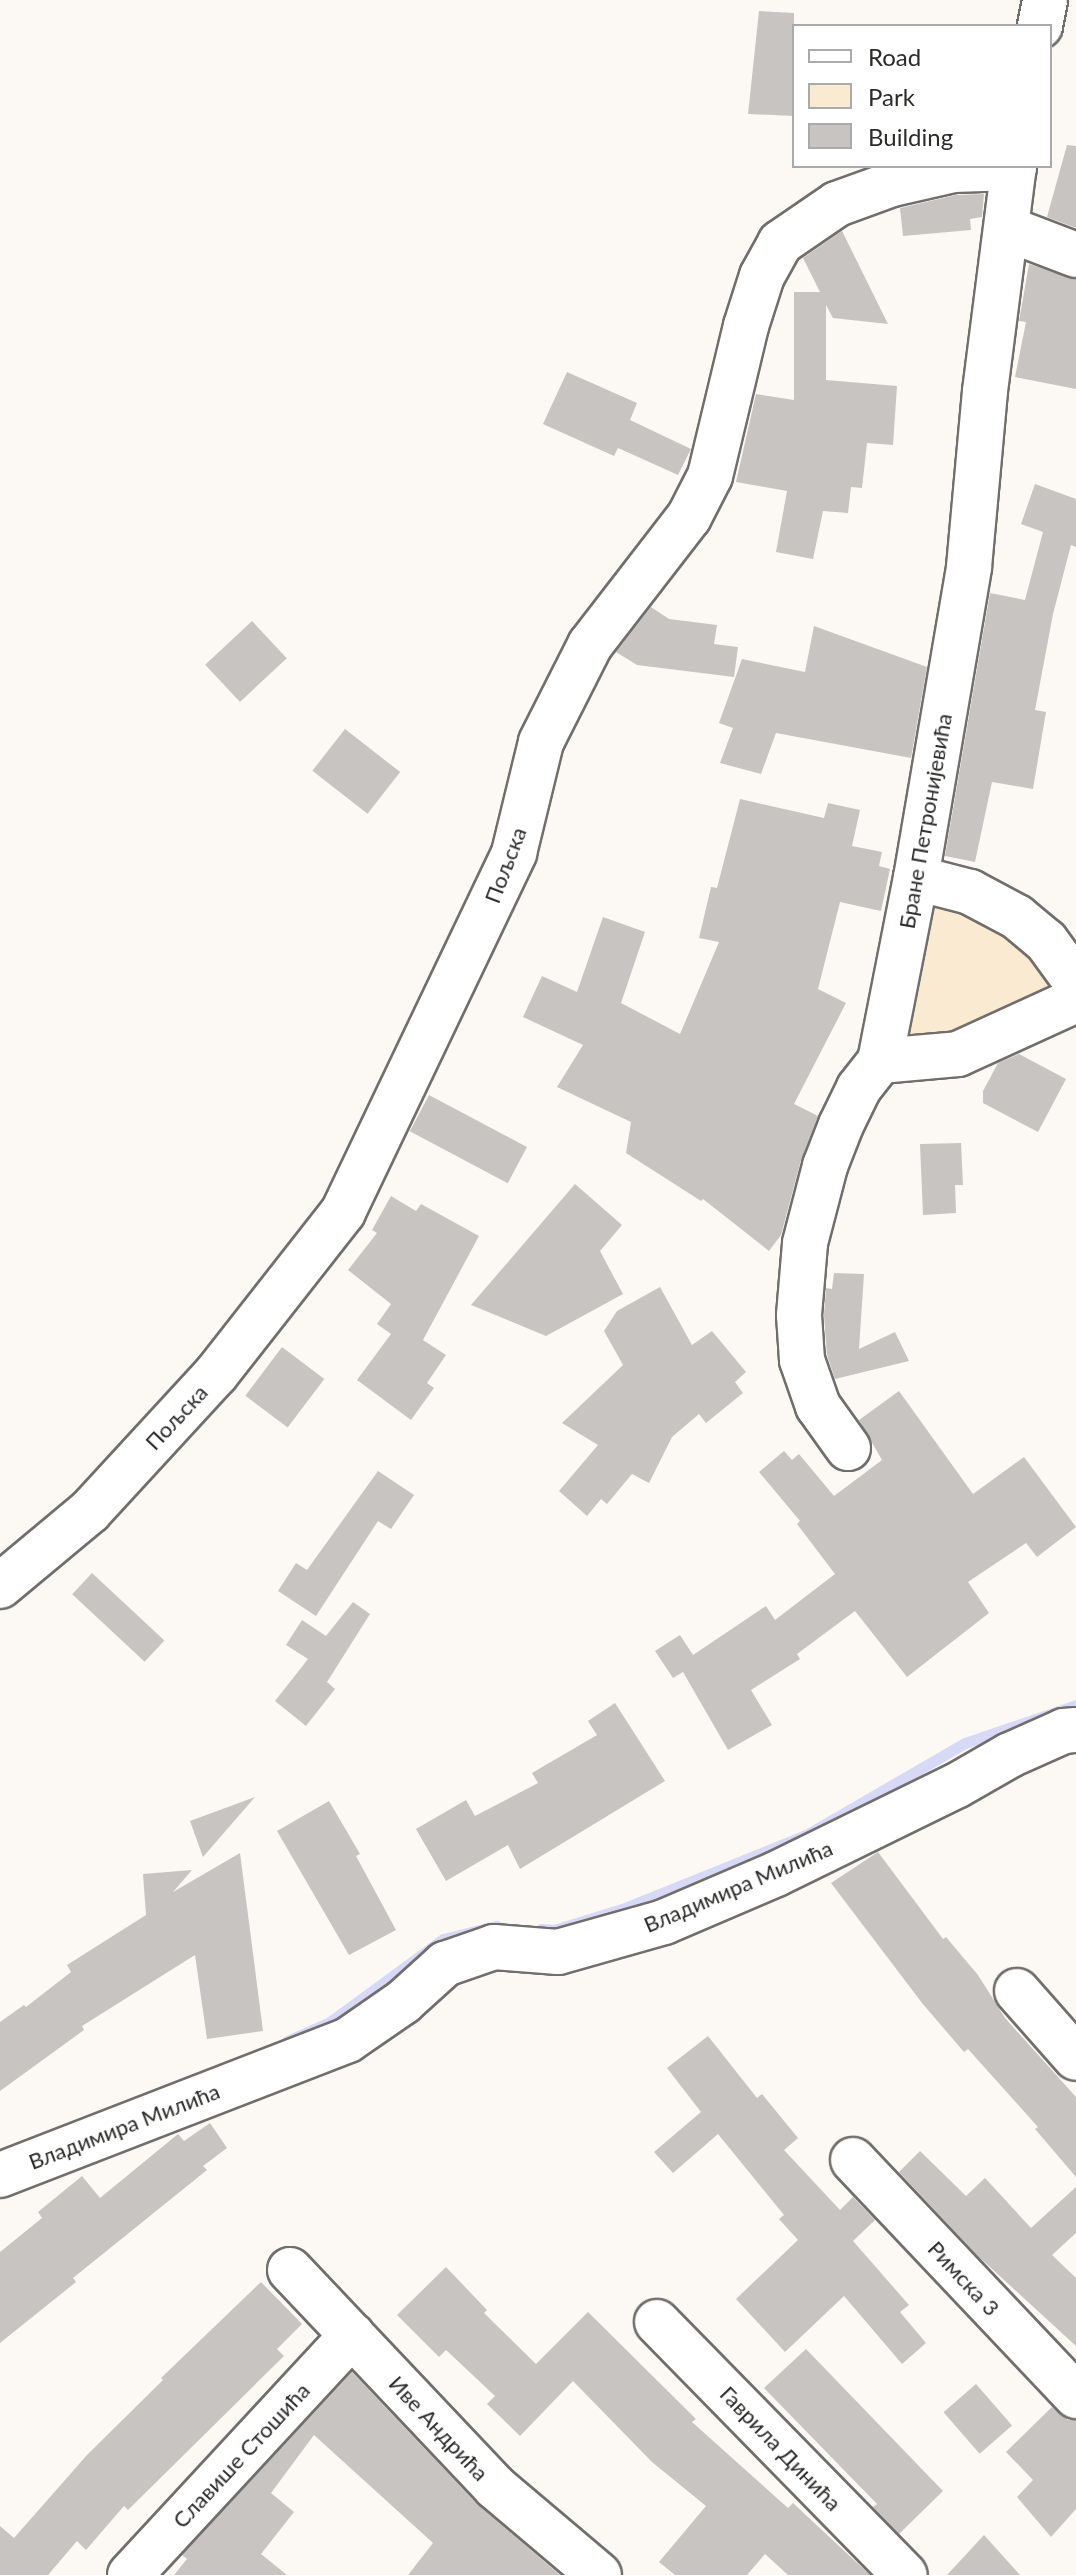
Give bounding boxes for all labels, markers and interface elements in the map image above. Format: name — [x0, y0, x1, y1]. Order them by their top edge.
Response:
legend — [792, 24, 1052, 168]
text: Road — [868, 42, 921, 71]
text: Park — [868, 82, 915, 111]
text: Building — [868, 122, 953, 151]
street label: Бране Петронијевића — [893, 711, 957, 931]
street label: Пољска — [478, 823, 532, 907]
street label: Пољска — [139, 1379, 213, 1455]
street label: Владимира Милића — [640, 1834, 836, 1938]
street label: Владимира Милића — [25, 2077, 223, 2175]
street label: Римска 3 — [923, 2235, 1005, 2321]
street label: Иве Андрића — [384, 2370, 494, 2486]
street label: Славише Стошића — [167, 2377, 315, 2533]
street label: Гаврила Динића — [715, 2380, 847, 2516]

